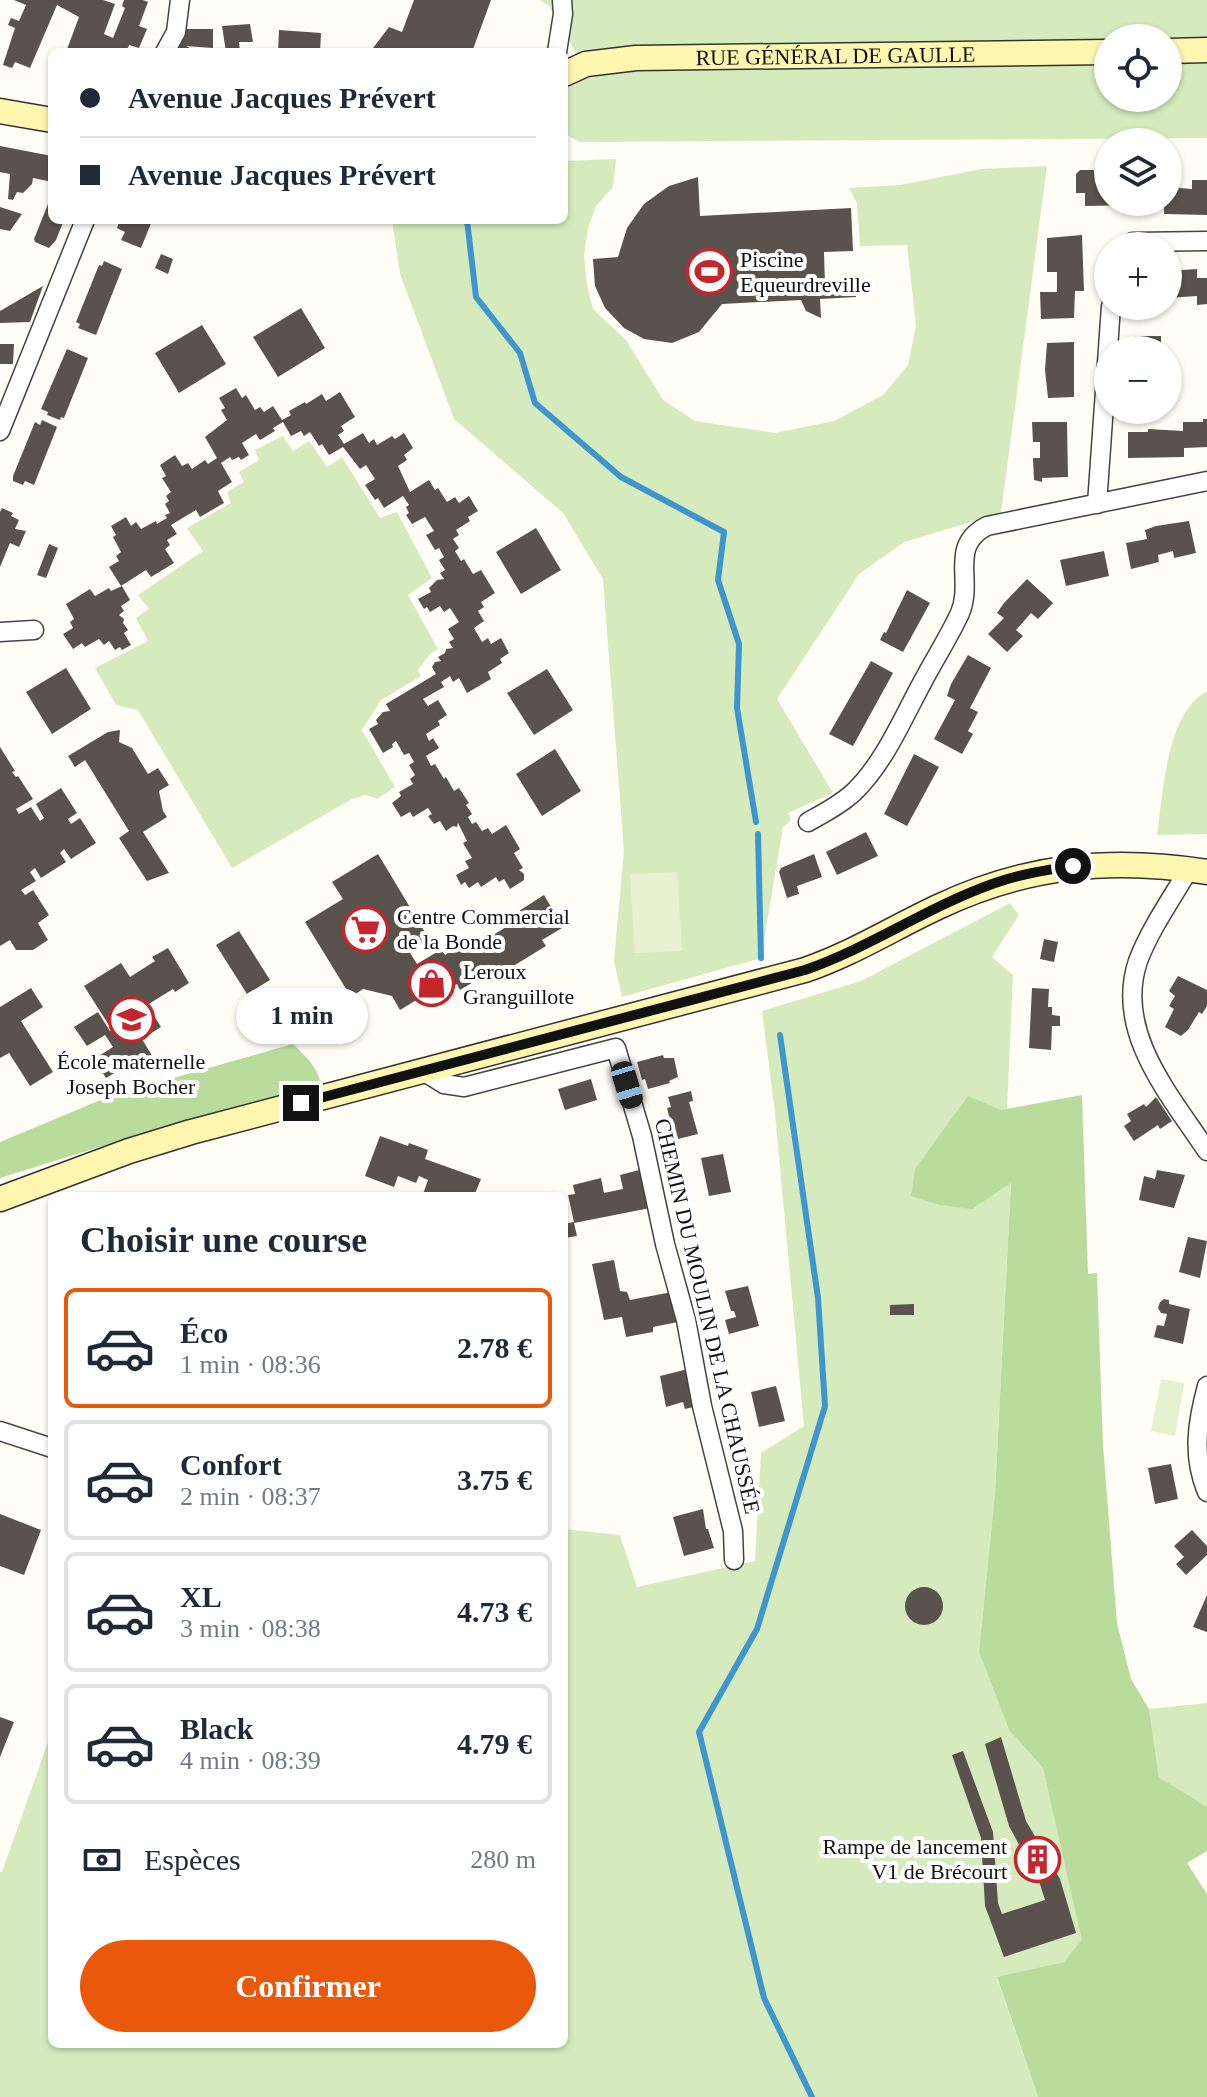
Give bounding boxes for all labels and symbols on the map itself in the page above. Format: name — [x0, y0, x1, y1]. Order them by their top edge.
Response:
street label: RUE GÉNÉRAL DE GAULLE — [695, 42, 976, 70]
place label: Piscine Equeurdreville — [740, 247, 871, 297]
sports icon: Piscine Equeurdreville — [685, 248, 733, 296]
route start — [1055, 848, 1091, 884]
place label: Centre Commercial de la Bonde — [397, 904, 570, 954]
supermarket icon: Centre Commercial de la Bonde — [342, 905, 390, 953]
place label: Leroux Granguillote — [463, 959, 574, 1009]
shop icon: Leroux Granguillote — [408, 960, 456, 1008]
callout: 1 min — [235, 987, 367, 1043]
school or university icon: École maternelle Joseph Bocher — [107, 996, 155, 1044]
place label: École maternelle Joseph Bocher — [57, 1049, 205, 1099]
car — [609, 1059, 645, 1111]
route end — [283, 1085, 319, 1121]
street label: CHEMIN DU MOULIN DE LA CHAUSSÉE — [650, 1116, 765, 1516]
place label: Rampe de lancement V1 de Brécourt — [823, 1834, 1007, 1884]
building icon: Rampe de lancement V1 de Brécourt — [1014, 1835, 1062, 1883]

